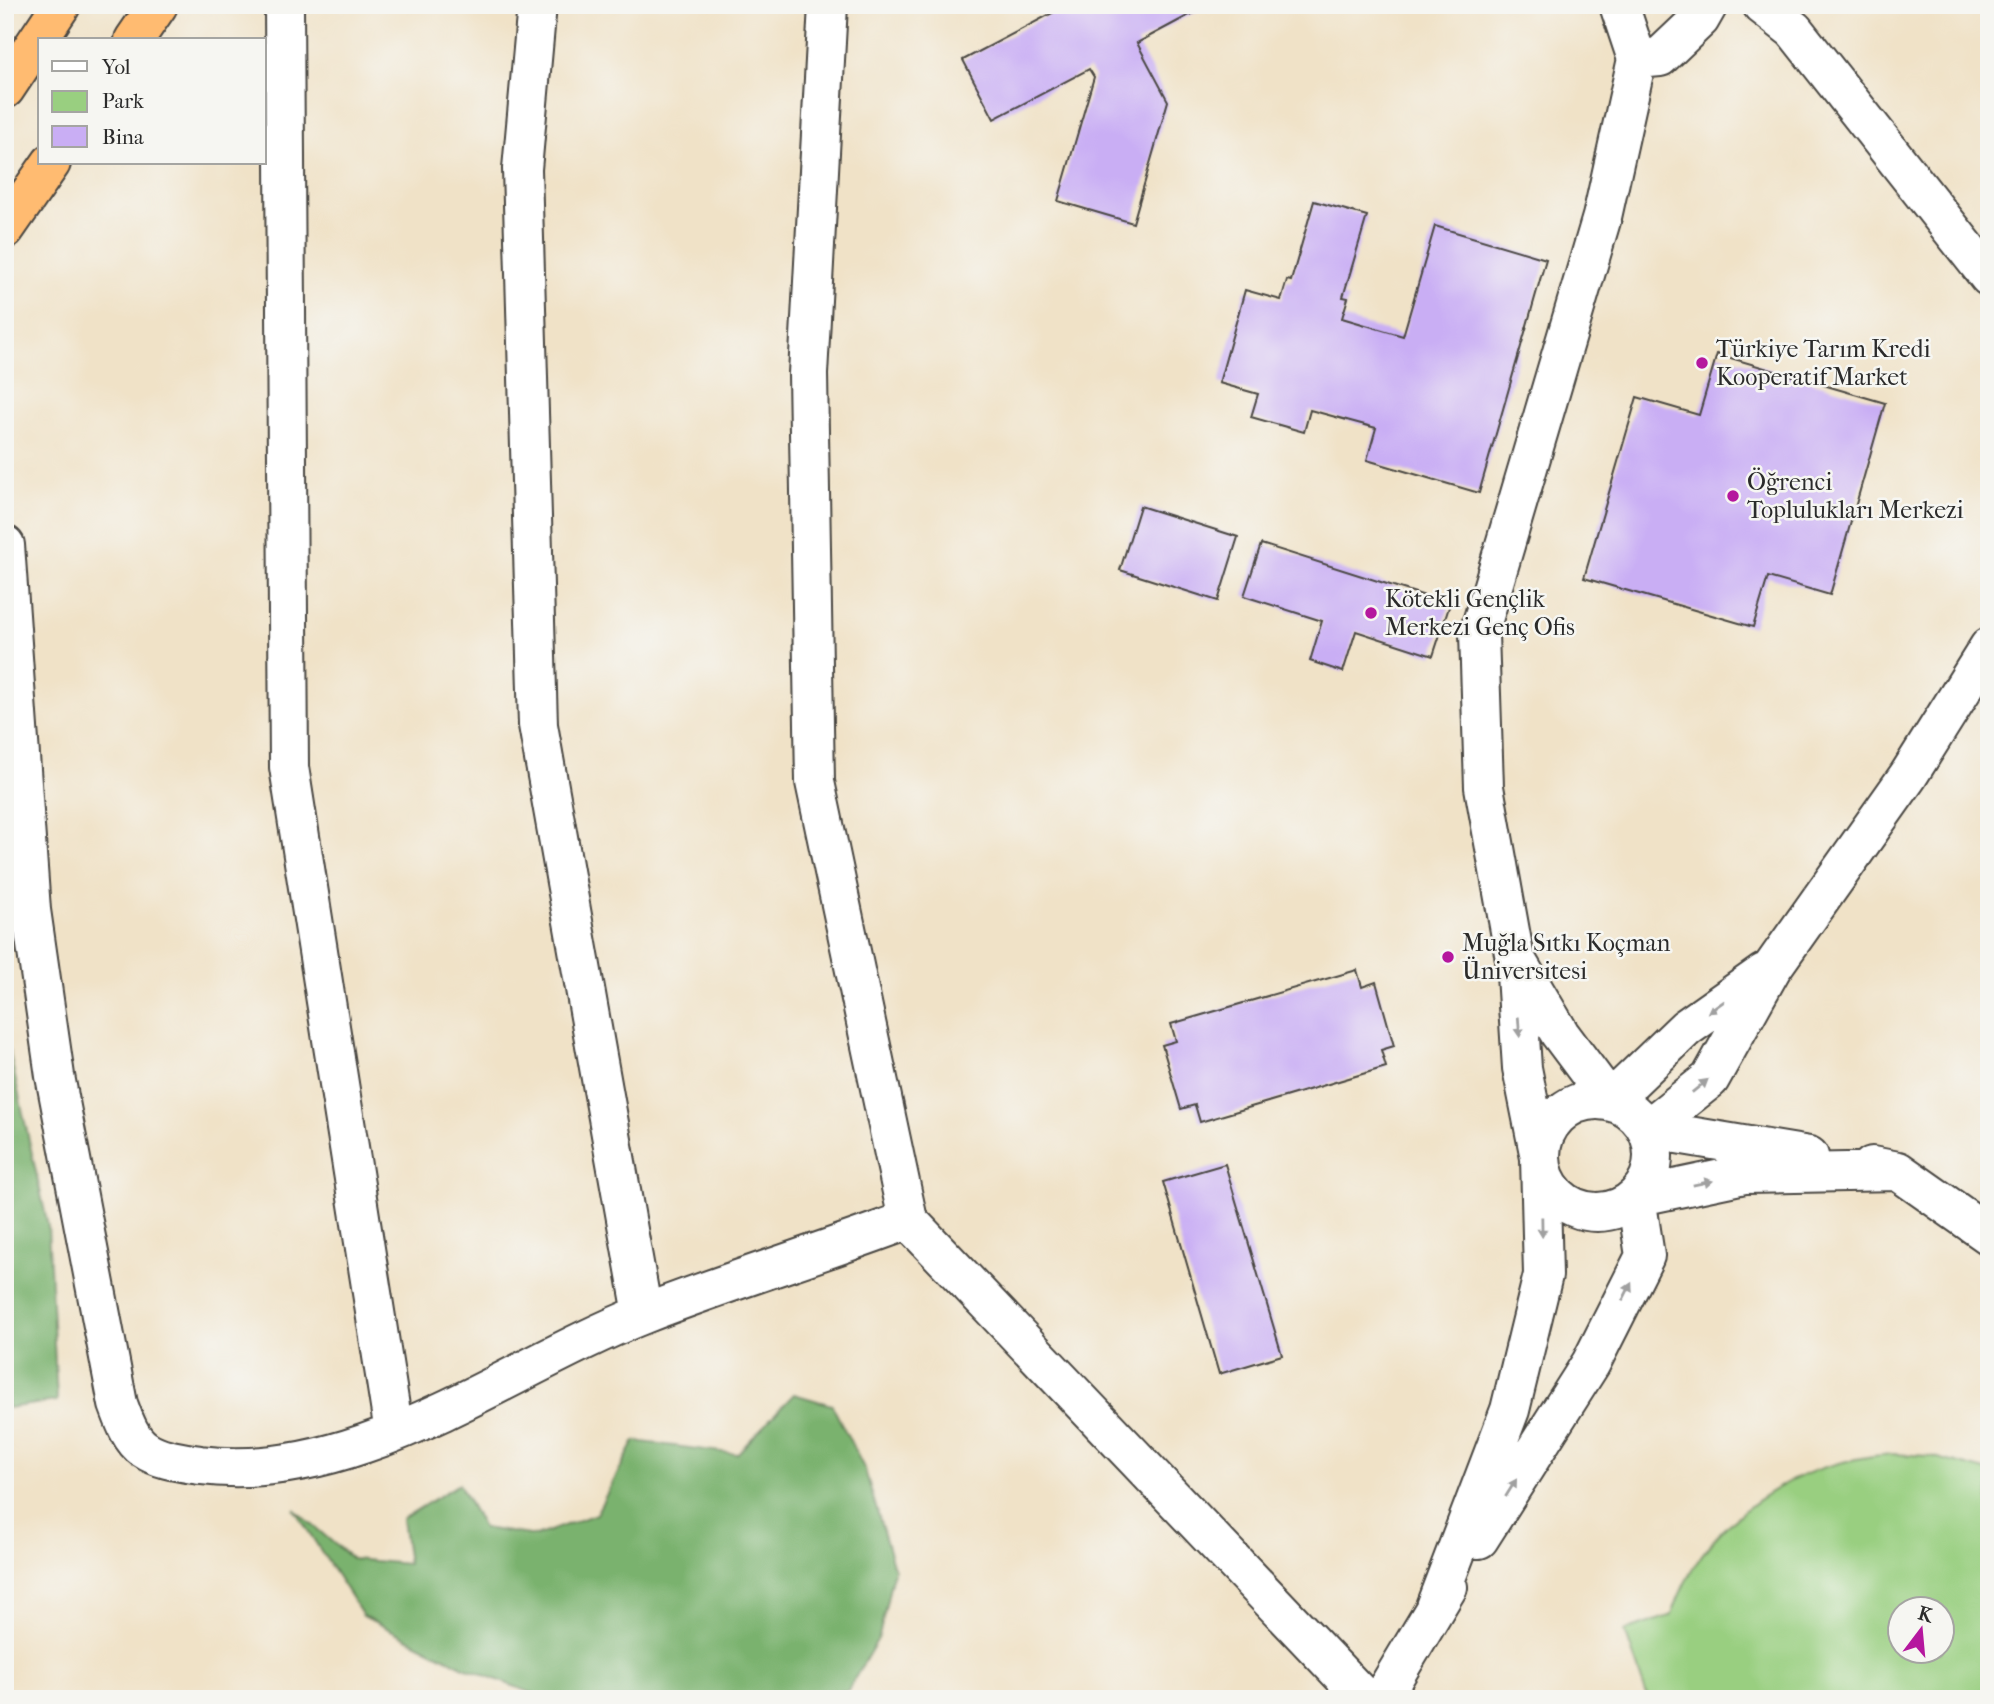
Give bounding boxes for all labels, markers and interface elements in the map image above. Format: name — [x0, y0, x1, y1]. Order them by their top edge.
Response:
legend — [38, 38, 266, 164]
text: Yol — [101, 55, 131, 79]
text: Park — [102, 89, 144, 113]
text: Bina — [102, 125, 144, 149]
place label: Türkiye Tarım Kredi Kooperatif Market — [1716, 335, 1931, 391]
marker: Türkiye Tarım Kredi Kooperatif Market — [1694, 355, 1710, 371]
place label: Öğrenci Toplulukları Merkezi — [1747, 467, 1964, 524]
marker: Öğrenci Toplulukları Merkezi — [1725, 488, 1741, 504]
place label: Kötekli Gençlik Merkezi Genç Ofis — [1385, 585, 1575, 642]
marker: Kötekli Gençlik Merkezi Genç Ofis — [1363, 605, 1379, 621]
place label: Muğla Sıtkı Koçman Üniversitesi — [1462, 929, 1670, 985]
marker: Muğla Sıtkı Koçman Üniversitesi — [1440, 949, 1456, 965]
one-way arrow — [1707, 1000, 1725, 1014]
one-way arrow — [1514, 1016, 1525, 1038]
one-way arrow — [1691, 1079, 1709, 1094]
one-way arrow — [1692, 1178, 1714, 1189]
one-way arrow — [1536, 1216, 1547, 1238]
one-way arrow — [1621, 1282, 1632, 1302]
one-way arrow — [1505, 1478, 1518, 1497]
north arrow — [1885, 1596, 1955, 1666]
text: K — [1916, 1602, 1936, 1627]

